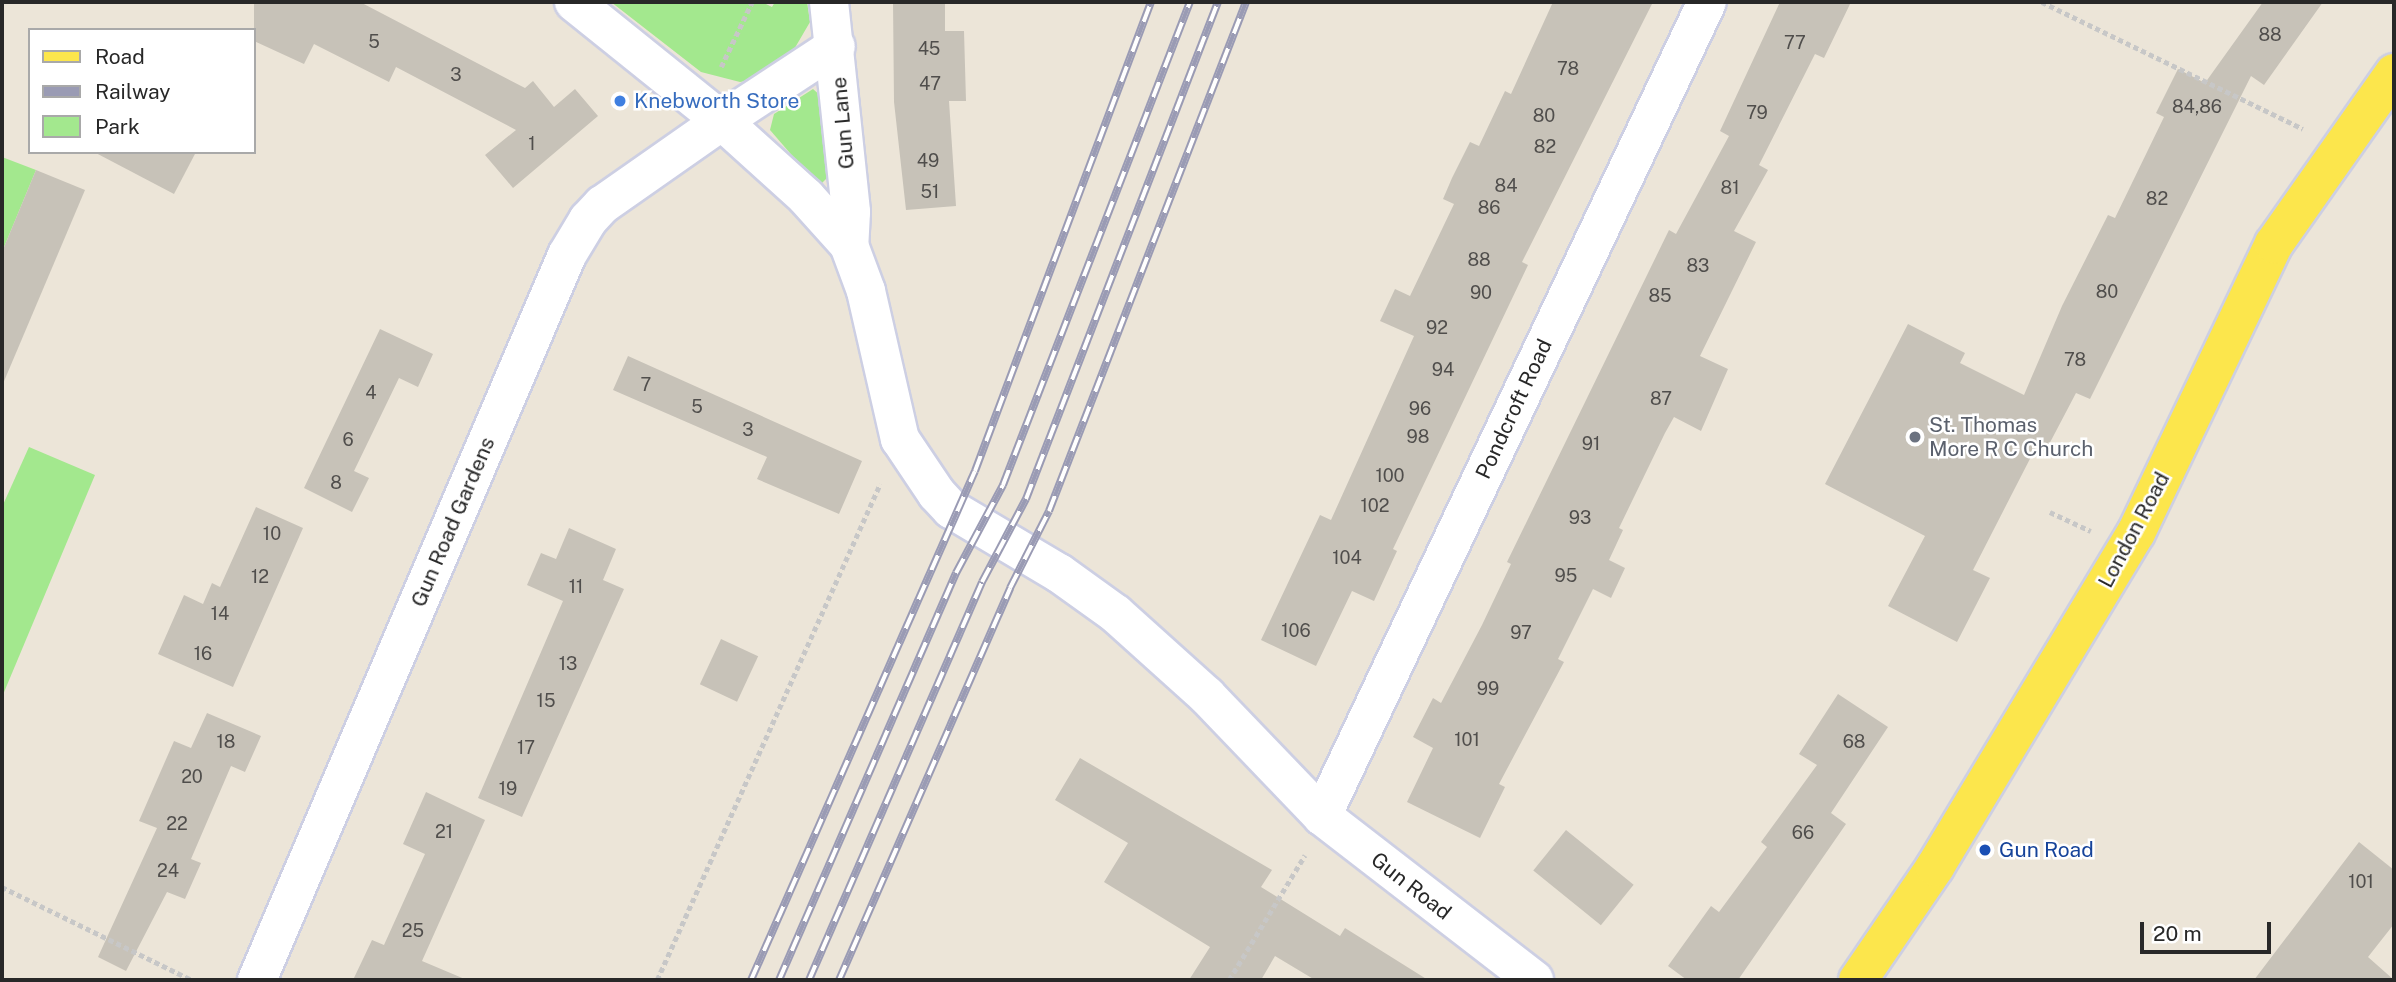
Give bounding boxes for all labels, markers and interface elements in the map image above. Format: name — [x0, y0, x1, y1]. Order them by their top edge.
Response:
house number: 88 — [2258, 24, 2282, 46]
legend — [28, 28, 256, 154]
house number: 5 — [368, 31, 380, 53]
house number: 77 — [1784, 32, 1806, 54]
house number: 45 — [918, 38, 940, 60]
text: Road — [95, 44, 145, 69]
house number: 78 — [1557, 58, 1579, 80]
house number: 3 — [450, 64, 462, 86]
house number: 47 — [919, 73, 941, 95]
street label: Gun Lane — [826, 76, 860, 170]
text: Railway — [95, 79, 171, 104]
place label: Knebworth Store — [634, 88, 799, 114]
marker: Knebworth Store — [612, 93, 628, 109]
house number: 84,86 — [2172, 96, 2222, 118]
house number: 79 — [1746, 102, 1768, 124]
house number: 80 — [1533, 105, 1555, 127]
text: Park — [95, 114, 140, 139]
house number: 1 — [528, 133, 536, 155]
house number: 82 — [1534, 136, 1556, 158]
house number: 49 — [917, 150, 939, 172]
house number: 84 — [1495, 175, 1517, 197]
house number: 81 — [1721, 177, 1739, 199]
house number: 51 — [921, 181, 939, 203]
house number: 82 — [2146, 188, 2168, 210]
house number: 86 — [1478, 197, 1500, 219]
house number: 88 — [1467, 249, 1491, 271]
house number: 83 — [1687, 255, 1709, 277]
house number: 80 — [2096, 281, 2118, 303]
house number: 90 — [1470, 282, 1492, 304]
house number: 85 — [1648, 285, 1672, 307]
house number: 92 — [1426, 317, 1448, 339]
street label: Pondcroft Road — [1471, 335, 1557, 483]
house number: 78 — [2064, 349, 2086, 371]
house number: 94 — [1432, 359, 1454, 381]
house number: 7 — [641, 374, 651, 396]
house number: 4 — [365, 382, 377, 404]
house number: 87 — [1650, 388, 1672, 410]
house number: 5 — [691, 396, 703, 418]
house number: 96 — [1409, 398, 1431, 420]
place label: St. Thomas More R C Church — [1929, 412, 2094, 462]
house number: 3 — [742, 419, 754, 441]
house number: 98 — [1407, 426, 1429, 448]
house number: 6 — [342, 429, 354, 451]
marker: St. Thomas More R C Church — [1907, 429, 1923, 445]
street label: Gun Road Gardens — [406, 433, 500, 611]
house number: 91 — [1582, 433, 1600, 455]
house number: 100 — [1375, 465, 1405, 487]
street label: London Road — [2093, 468, 2175, 592]
house number: 8 — [330, 472, 342, 494]
house number: 102 — [1360, 495, 1390, 517]
house number: 93 — [1569, 507, 1591, 529]
house number: 10 — [263, 523, 281, 545]
house number: 104 — [1332, 547, 1362, 569]
house number: 95 — [1555, 565, 1577, 587]
house number: 12 — [251, 566, 269, 588]
house number: 11 — [569, 576, 583, 598]
house number: 14 — [211, 603, 229, 625]
house number: 106 — [1281, 620, 1311, 642]
house number: 97 — [1510, 622, 1532, 644]
house number: 16 — [194, 643, 212, 665]
house number: 13 — [559, 653, 577, 675]
house number: 99 — [1477, 678, 1499, 700]
house number: 15 — [537, 690, 555, 712]
house number: 101 — [1454, 729, 1480, 751]
house number: 18 — [217, 731, 235, 753]
house number: 68 — [1843, 731, 1865, 753]
house number: 17 — [517, 737, 535, 759]
house number: 20 — [181, 766, 203, 788]
house number: 19 — [499, 778, 517, 800]
house number: 22 — [166, 813, 188, 835]
house number: 21 — [435, 821, 453, 843]
house number: 66 — [1792, 822, 1814, 844]
place label: Gun Road — [1999, 837, 2094, 863]
marker: Gun Road — [1977, 842, 1993, 858]
street label: Gun Road — [1366, 847, 1456, 925]
house number: 24 — [157, 860, 179, 882]
house number: 101 — [2348, 871, 2374, 893]
scale bar — [2144, 908, 2275, 952]
house number: 25 — [402, 920, 424, 942]
text: 20 m — [2153, 921, 2202, 946]

